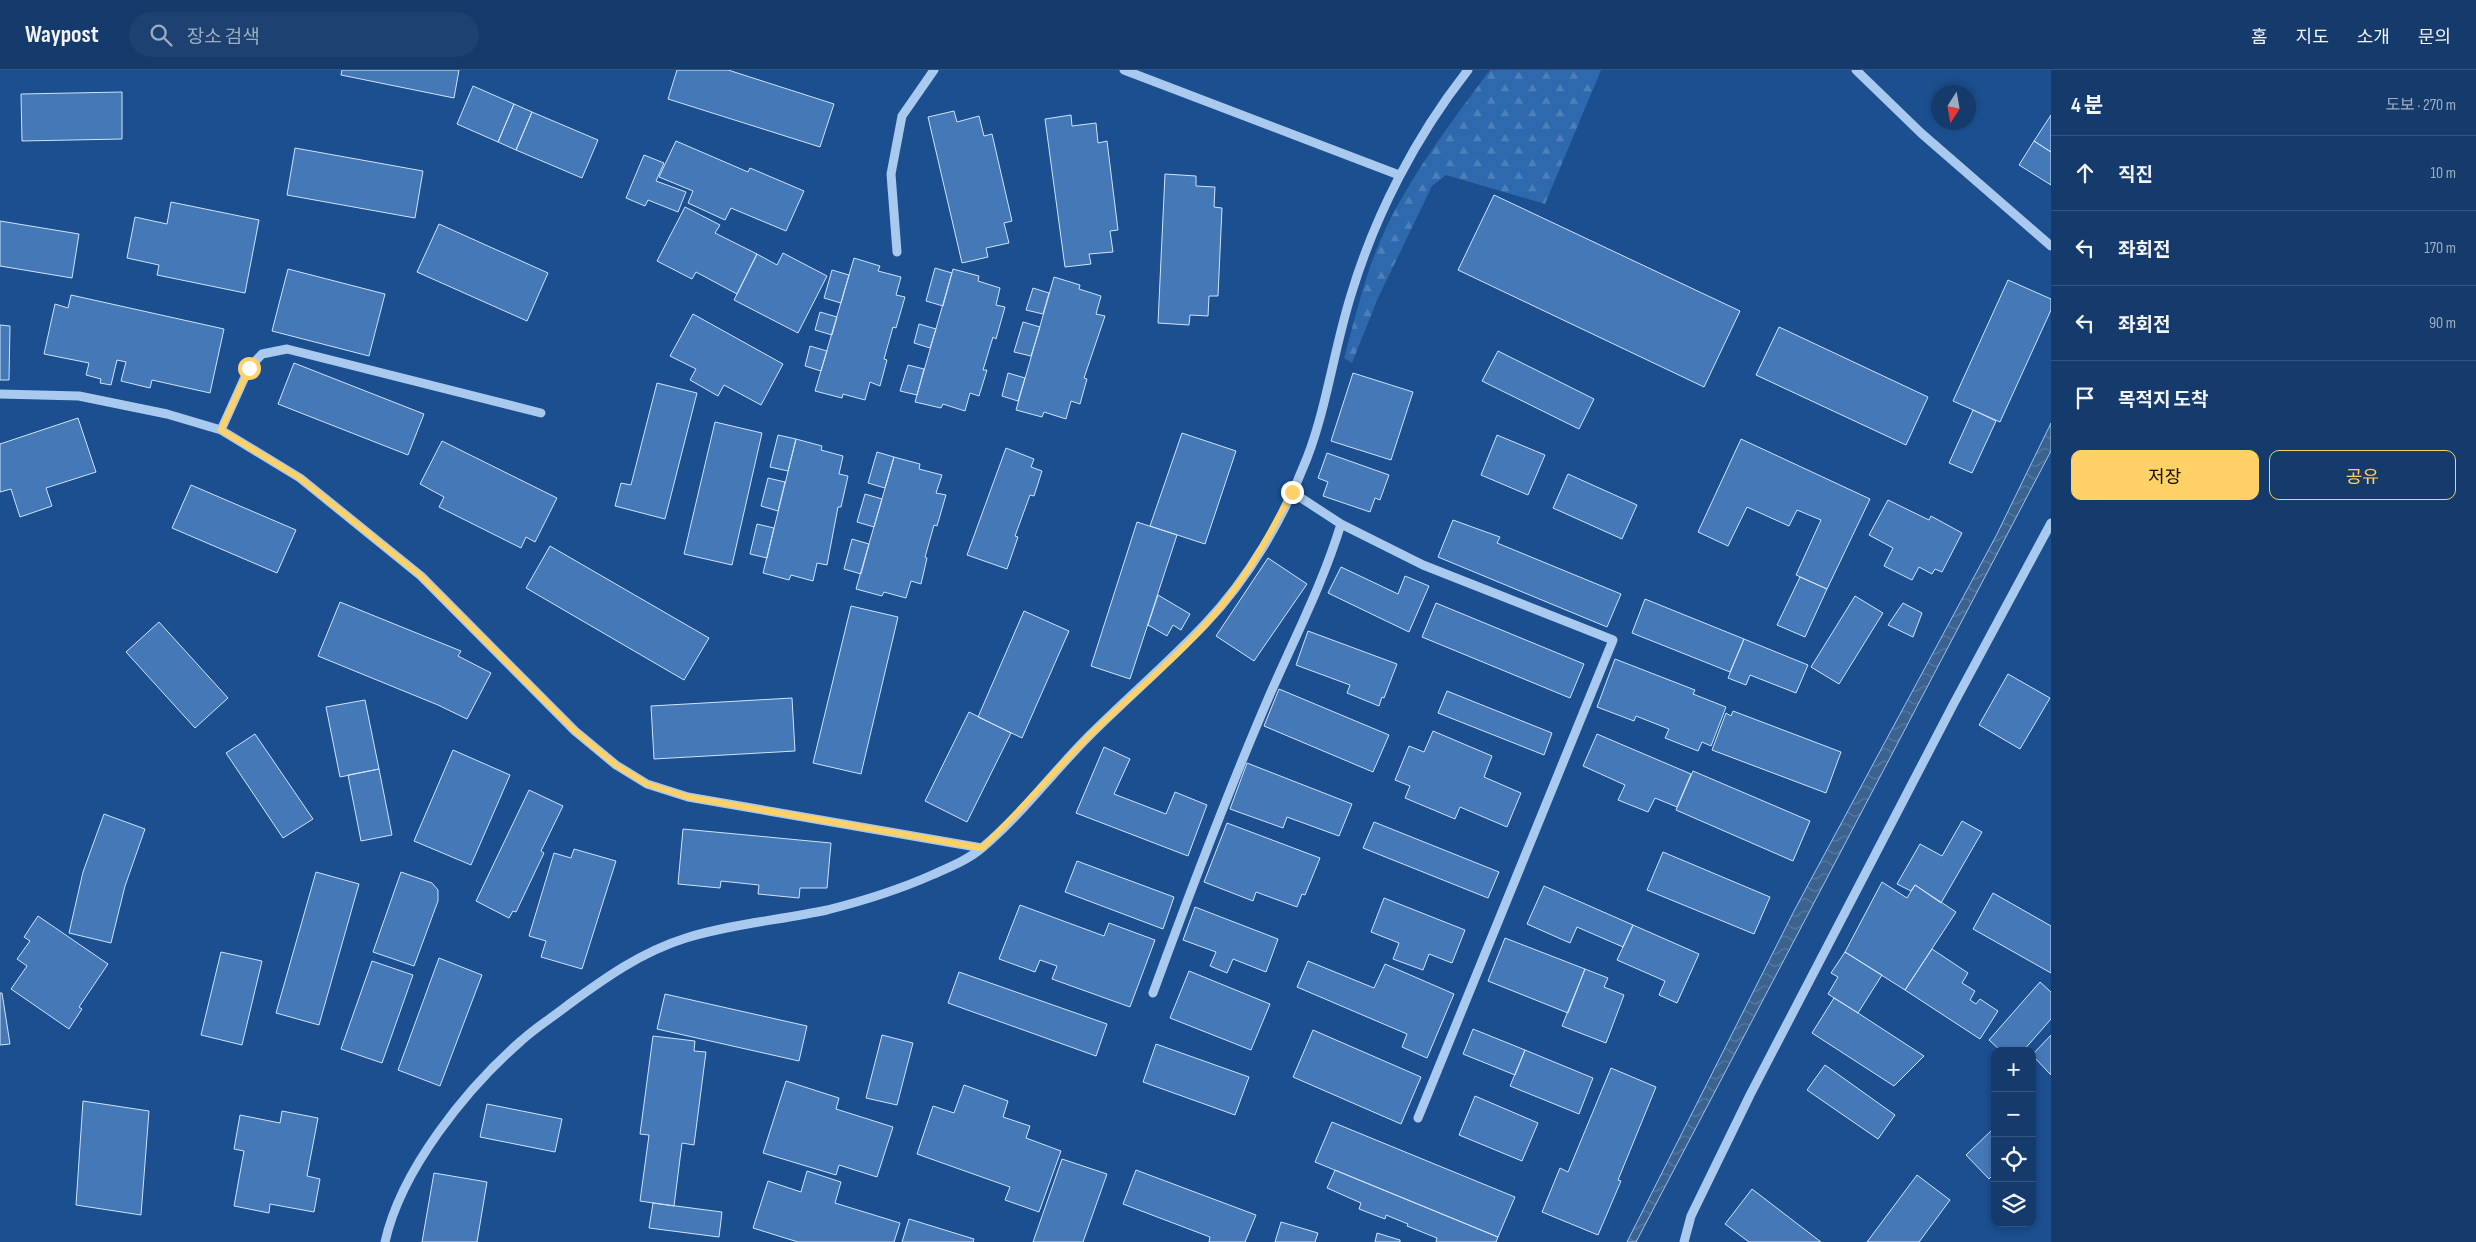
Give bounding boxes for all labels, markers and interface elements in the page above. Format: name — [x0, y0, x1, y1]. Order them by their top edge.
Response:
search box — [129, 12, 479, 57]
text: Waypost — [25, 20, 99, 49]
icon: search — [147, 21, 175, 49]
text: 장소 검색 — [187, 26, 260, 49]
text: 홈 — [2251, 27, 2268, 48]
text: 지도 — [2296, 27, 2329, 48]
text: 소개 — [2357, 27, 2390, 48]
text: 문의 — [2418, 27, 2451, 48]
north arrow — [1931, 85, 1976, 130]
text: 4 분 — [2071, 93, 2103, 118]
text: 도보 · 270 m — [2385, 96, 2456, 115]
icon: ahead — [2071, 159, 2099, 187]
text: 직진 — [2118, 164, 2153, 187]
text: 10 m — [2430, 164, 2456, 183]
icon: left — [2071, 234, 2099, 262]
text: 좌회전 — [2118, 239, 2170, 262]
text: 170 m — [2424, 239, 2456, 258]
icon: left — [2071, 309, 2099, 337]
text: 좌회전 — [2118, 314, 2170, 337]
text: 90 m — [2429, 314, 2456, 333]
route start — [238, 357, 261, 380]
icon: arrive — [2071, 384, 2099, 412]
text: 목적지 도착 — [2118, 389, 2208, 412]
button: 저장 — [2071, 450, 2259, 500]
button: 공유 — [2269, 450, 2456, 500]
route end — [1281, 481, 1304, 504]
map controls — [1991, 1047, 2036, 1227]
button: + — [1991, 1047, 2036, 1092]
button: − — [1991, 1092, 2036, 1137]
button: locate — [1991, 1137, 2036, 1182]
button: layers — [1991, 1182, 2036, 1227]

